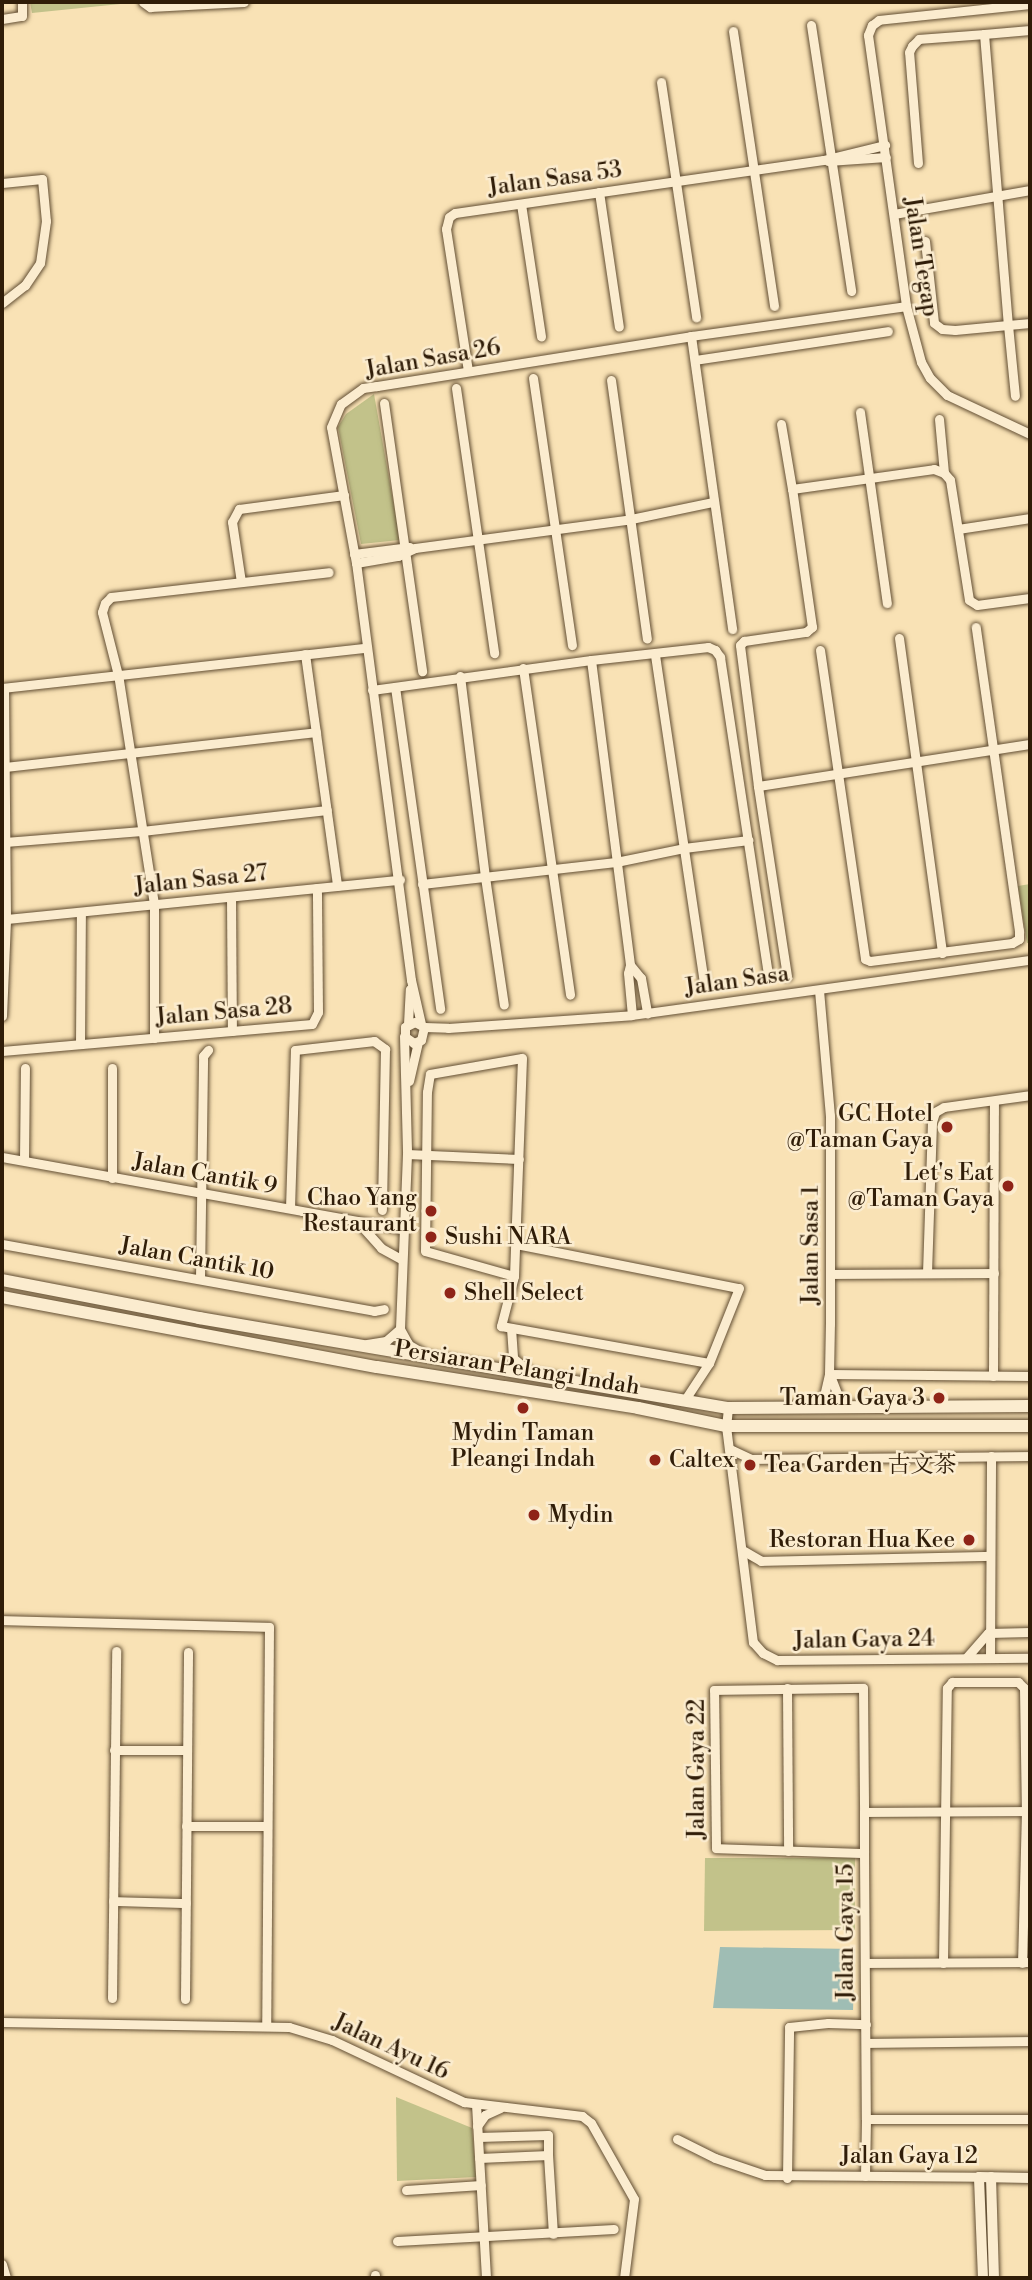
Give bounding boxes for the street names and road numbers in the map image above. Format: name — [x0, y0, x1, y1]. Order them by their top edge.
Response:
street label: Jalan Sasa 53 — [486, 156, 624, 202]
street label: Jalan Tegap — [898, 195, 944, 319]
street label: Jalan Sasa 26 — [363, 334, 503, 384]
street label: Jalan Sasa 27 — [133, 859, 269, 901]
street label: Jalan Sasa — [683, 960, 791, 1002]
street label: Jalan Sasa 28 — [155, 992, 293, 1032]
street label: Jalan Cantik 9 — [131, 1148, 279, 1200]
street label: Jalan Sasa 1 — [797, 1185, 825, 1305]
street label: Jalan Cantik 10 — [118, 1232, 276, 1286]
street label: Persiaran Pelangi Indah — [392, 1335, 642, 1401]
street label: Jalan Gaya 24 — [793, 1625, 935, 1655]
street label: Jalan Gaya 22 — [683, 1699, 711, 1839]
street label: Jalan Gaya 15 — [832, 1864, 860, 2000]
street label: Jalan Ayu 16 — [329, 2008, 453, 2086]
street label: Jalan Gaya 12 — [840, 2142, 978, 2170]

